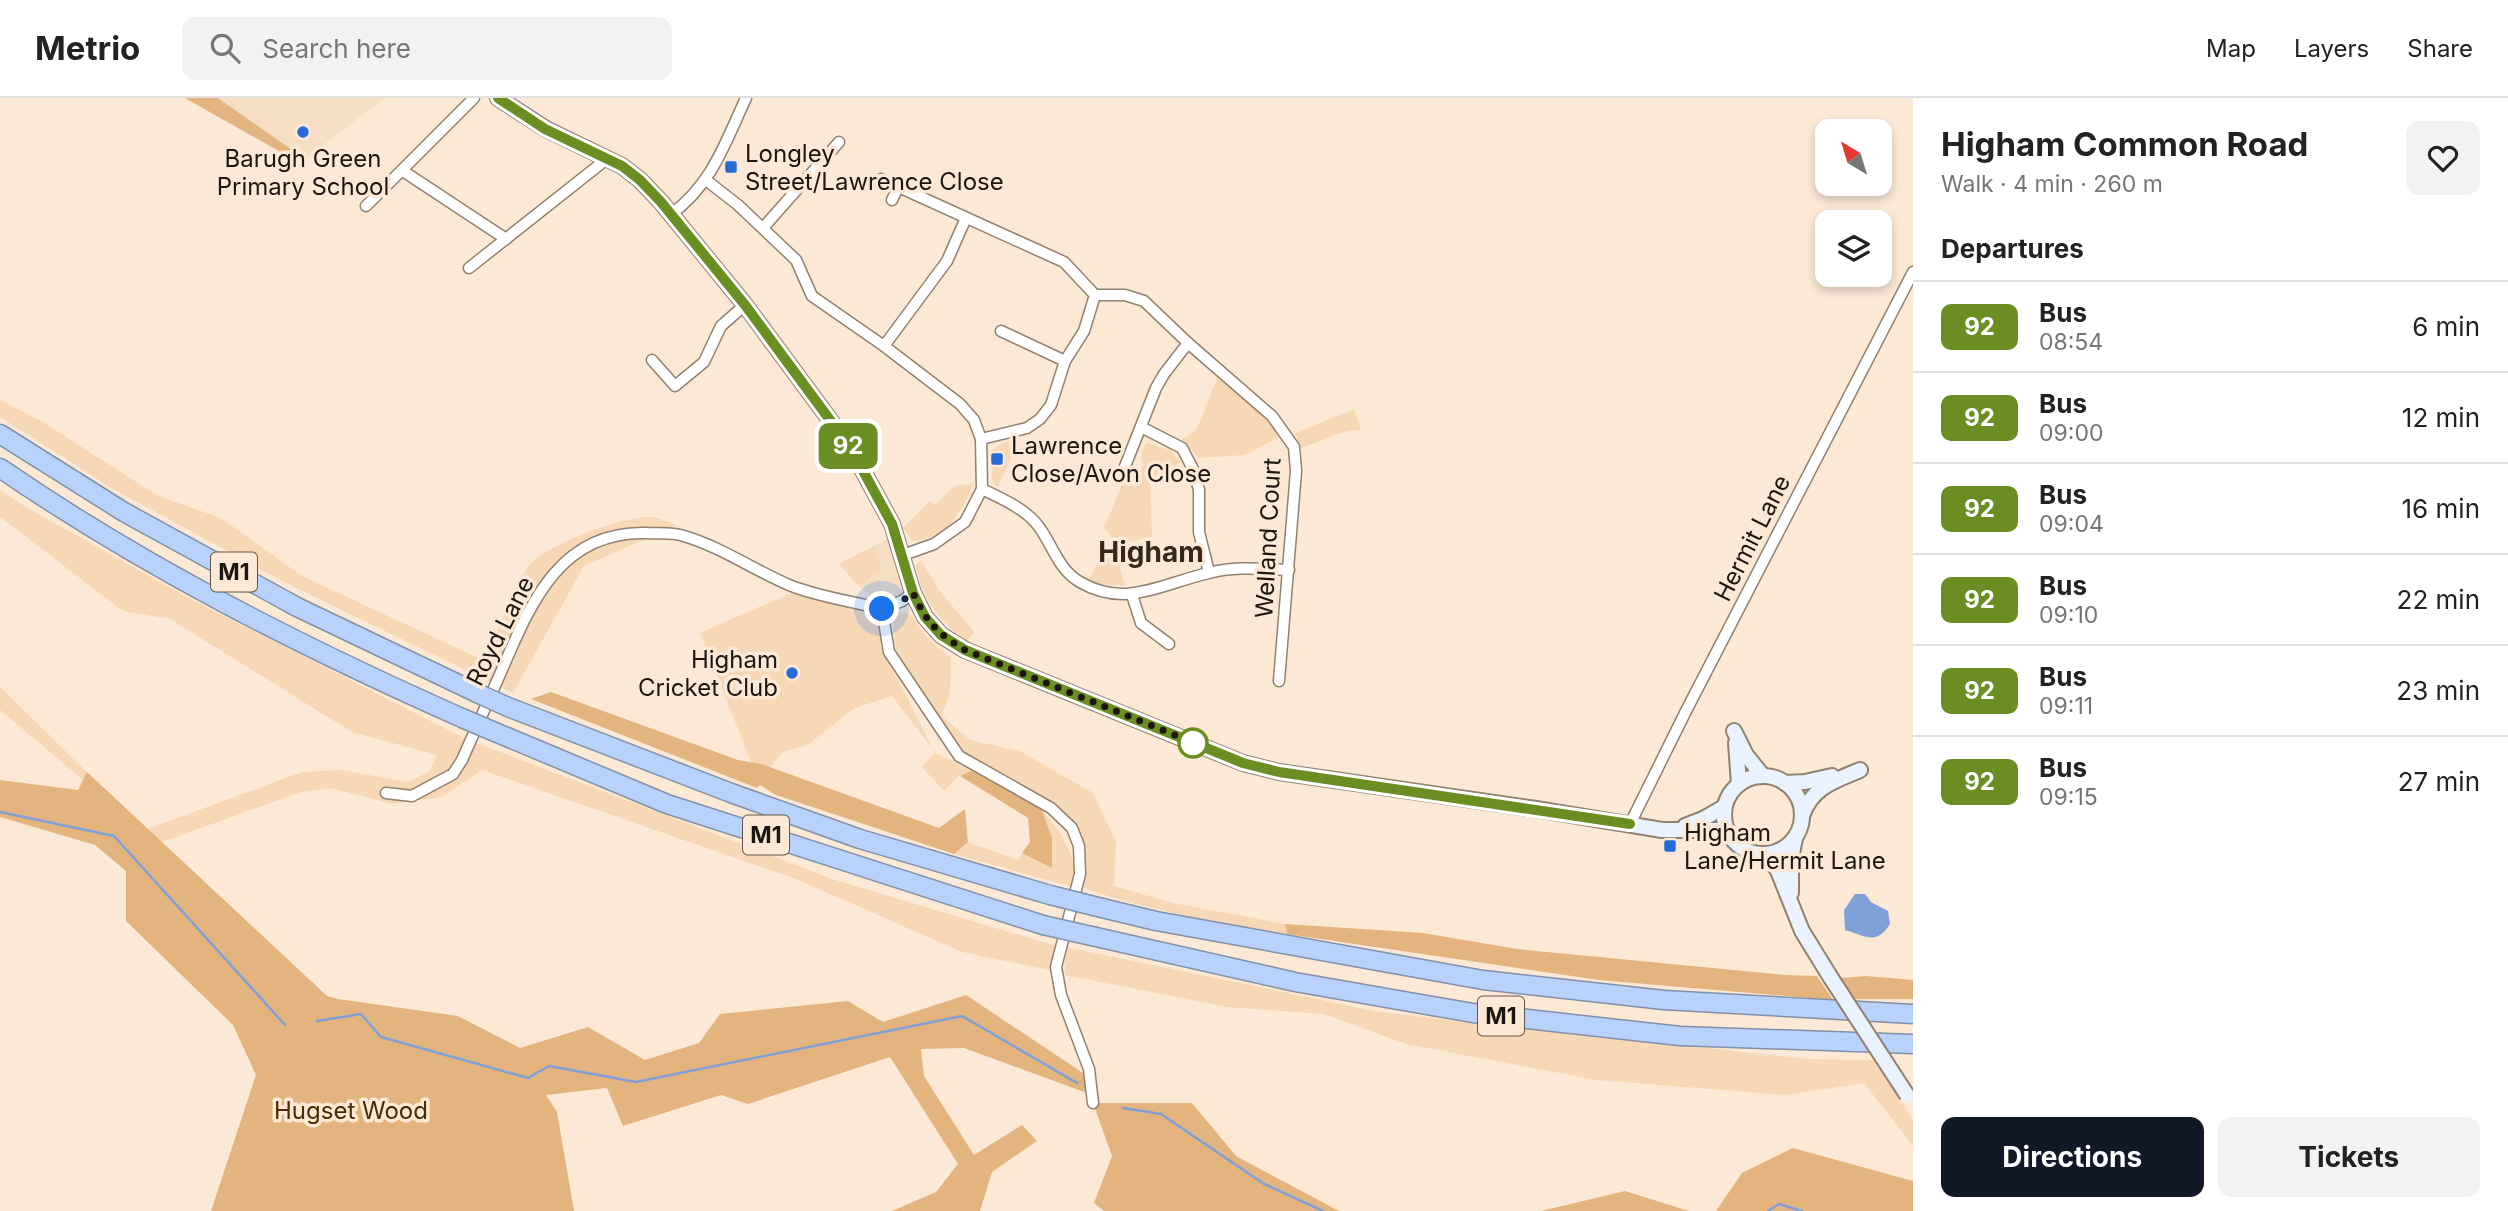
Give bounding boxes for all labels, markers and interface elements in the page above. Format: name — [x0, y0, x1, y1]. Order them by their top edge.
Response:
search box — [182, 17, 672, 80]
text: Metrio — [35, 28, 140, 68]
icon: search — [206, 29, 244, 67]
text: Search here — [262, 33, 411, 64]
text: Map — [2206, 34, 2256, 63]
text: Layers — [2294, 34, 2369, 63]
text: Share — [2407, 34, 2473, 63]
north arrow — [1815, 119, 1892, 196]
map controls — [1815, 119, 1892, 287]
button: heart — [2406, 121, 2480, 195]
marker: Barugh Green Primary School — [295, 124, 311, 140]
text: Higham Common Road — [1941, 124, 2308, 164]
place label: Longley Street/Lawrence Close — [745, 139, 1004, 196]
place label: Barugh Green Primary School — [217, 144, 389, 201]
marker: Longley Street/Lawrence Close — [723, 159, 739, 175]
text: Walk · 4 min · 260 m — [1941, 170, 2163, 198]
button: layers — [1815, 210, 1892, 287]
text: Departures — [1941, 233, 2084, 264]
text: Bus — [2039, 297, 2087, 328]
text: 6 min — [2412, 311, 2480, 342]
text: 92 — [1964, 312, 1995, 341]
text: 08:54 — [2039, 328, 2103, 356]
text: Bus — [2039, 388, 2087, 419]
text: 12 min — [2402, 402, 2480, 433]
text: 92 — [1964, 403, 1995, 432]
text: 09:00 — [2039, 419, 2103, 447]
line badge: 92 — [816, 423, 880, 469]
text: 92 — [833, 431, 863, 460]
place label: Lawrence Close/Avon Close — [1011, 431, 1211, 488]
marker: Lawrence Close/Avon Close — [989, 451, 1005, 467]
street label: Welland Court — [1249, 457, 1287, 619]
street label: Hermit Lane — [1708, 470, 1796, 606]
text: Bus — [2039, 479, 2087, 510]
text: 16 min — [2402, 493, 2480, 524]
text: 92 — [1964, 494, 1995, 523]
text: 09:04 — [2039, 510, 2104, 538]
district label: Higham — [1098, 535, 1204, 569]
road number: M1 — [211, 552, 257, 592]
text: Bus — [2039, 570, 2087, 601]
street label: Royd Lane — [460, 572, 540, 690]
text: 22 min — [2397, 584, 2480, 615]
text: 92 — [1964, 585, 1995, 614]
your location — [864, 591, 899, 626]
text: 09:10 — [2039, 601, 2098, 629]
place label: Higham Cricket Club — [638, 645, 778, 702]
text: Bus — [2039, 661, 2087, 692]
marker: Higham Cricket Club — [784, 665, 800, 681]
text: 23 min — [2396, 675, 2480, 706]
text: 92 — [1964, 676, 1995, 705]
text: 09:11 — [2039, 692, 2093, 720]
unlabelled marker — [1178, 728, 1208, 758]
text: Bus — [2039, 752, 2087, 783]
text: 27 min — [2398, 766, 2480, 797]
text: 92 — [1964, 767, 1995, 796]
text: 09:15 — [2039, 783, 2098, 811]
road number: M1 — [743, 816, 789, 855]
place label: Higham Lane/Hermit Lane — [1684, 818, 1886, 875]
marker: Higham Lane/Hermit Lane — [1662, 838, 1678, 854]
road number: M1 — [1478, 996, 1524, 1035]
park label: Hugset Wood — [274, 1096, 428, 1125]
button: Directions — [1941, 1117, 2204, 1197]
button: Tickets — [2218, 1117, 2480, 1197]

